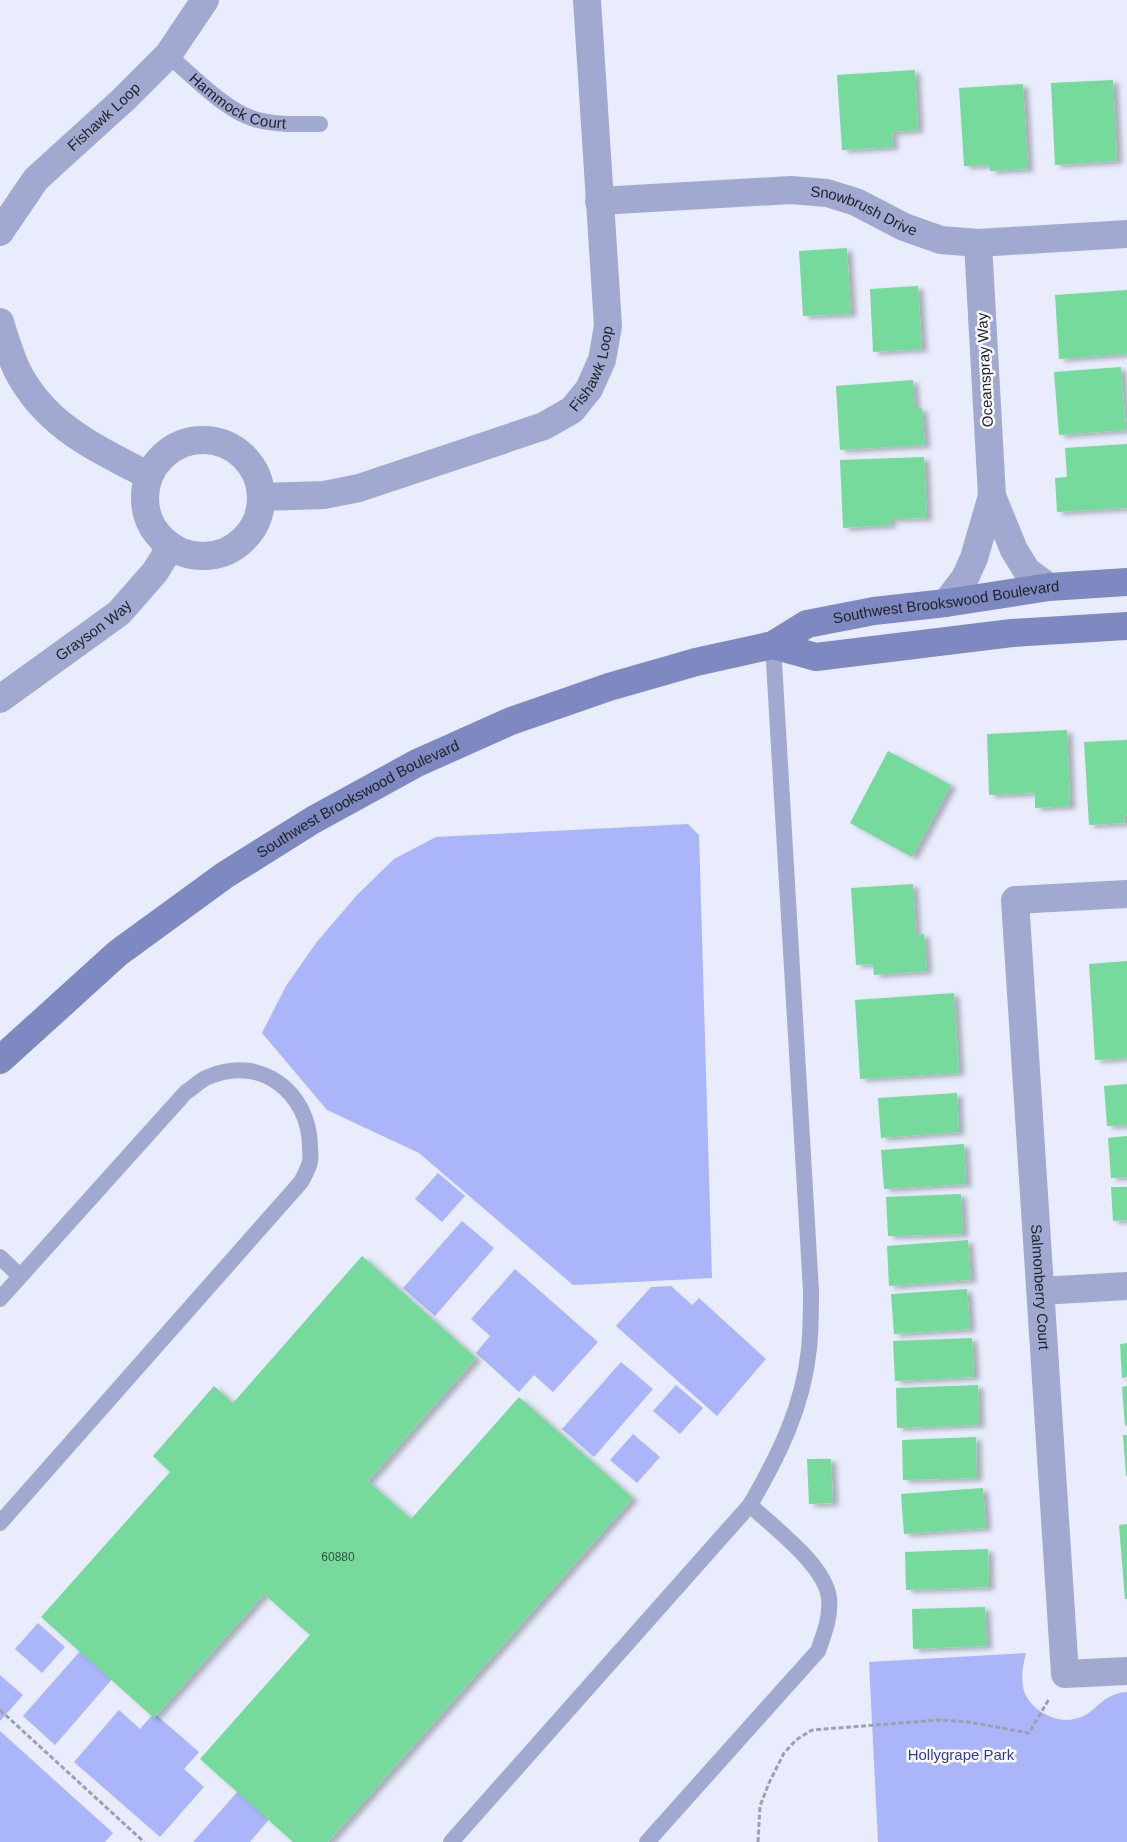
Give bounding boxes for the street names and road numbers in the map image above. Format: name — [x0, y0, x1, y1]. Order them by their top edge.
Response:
street label: Hammock Court — [186, 69, 287, 132]
street label: Fishawk Loop — [64, 79, 143, 154]
street label: Snowbrush Drive — [810, 183, 919, 239]
street label: Oceanspray Way — [973, 312, 996, 428]
street label: Fishawk Loop — [565, 325, 616, 415]
street label: Southwest Brookswood Boulevard — [831, 577, 1060, 627]
street label: Grayson Way — [52, 596, 135, 664]
street label: Southwest Brookswood Boulevard — [253, 736, 462, 861]
street label: Salmonberry Court — [1028, 1224, 1053, 1351]

